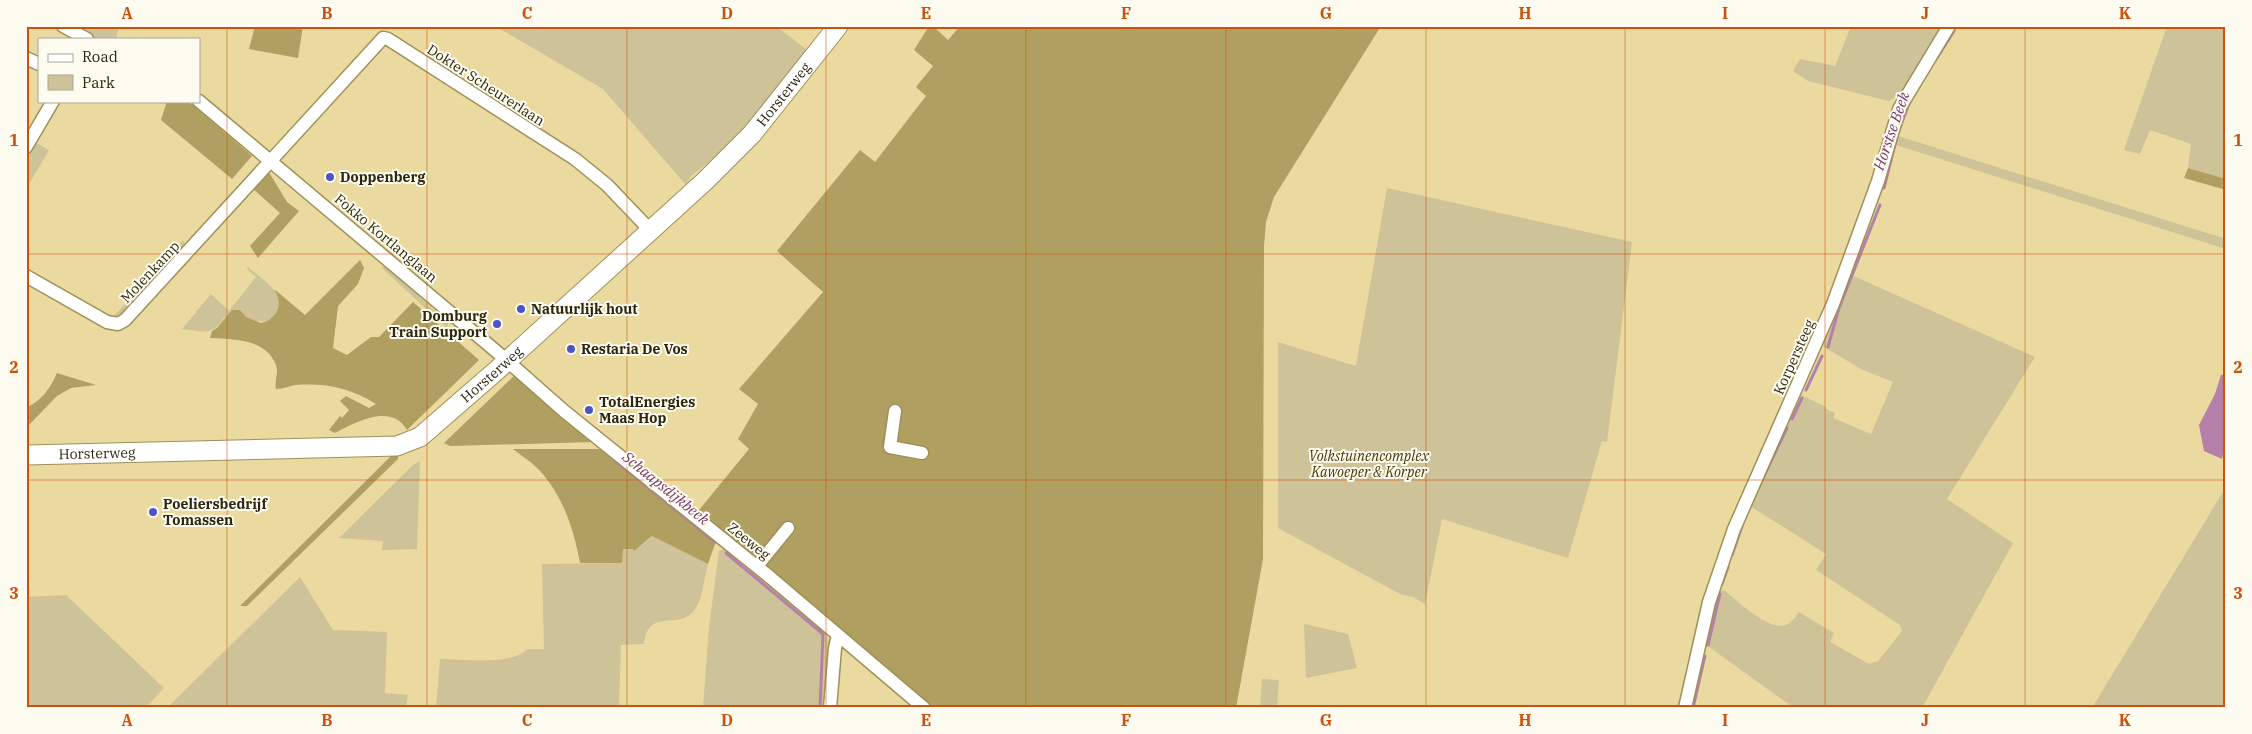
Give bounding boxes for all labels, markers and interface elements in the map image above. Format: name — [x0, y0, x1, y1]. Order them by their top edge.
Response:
text: A — [121, 3, 133, 23]
text: B — [321, 3, 333, 23]
text: C — [522, 3, 532, 23]
text: D — [721, 3, 733, 23]
text: E — [921, 3, 931, 23]
text: F — [1121, 3, 1131, 23]
text: G — [1320, 3, 1332, 23]
text: H — [1519, 3, 1532, 23]
text: I — [1722, 3, 1728, 23]
text: J — [1921, 3, 1929, 23]
text: K — [2119, 3, 2132, 23]
legend — [38, 38, 200, 102]
street label: Dokter Scheurerlaan — [424, 40, 548, 130]
text: Road — [82, 47, 118, 66]
street label: Horsterweg — [753, 58, 815, 130]
text: Park — [82, 73, 115, 92]
water label: Horstse Beek — [1868, 89, 1913, 174]
text: 1 — [9, 130, 19, 150]
text: 1 — [2233, 130, 2243, 150]
place label: Doppenberg — [340, 168, 426, 186]
marker: Doppenberg — [324, 171, 336, 183]
street label: Fokko Kortlanglaan — [331, 190, 441, 286]
street label: Molenkamp — [117, 237, 183, 307]
place label: Natuurlijk hout — [531, 300, 637, 318]
marker: Natuurlijk hout — [515, 303, 527, 315]
place label: Domburg Train Support — [389, 307, 488, 341]
street label: Korpersteeg — [1769, 316, 1819, 397]
marker: Domburg Train Support — [491, 318, 503, 330]
place label: Restaria De Vos — [581, 340, 688, 358]
street label: Horsterweg — [457, 342, 527, 407]
marker: Restaria De Vos — [565, 343, 577, 355]
text: 2 — [9, 357, 19, 377]
text: 2 — [2233, 357, 2243, 377]
place label: TotalEnergies Maas Hop — [599, 393, 695, 427]
marker: TotalEnergies Maas Hop — [583, 404, 595, 416]
street label: Horsterweg — [58, 443, 136, 463]
water label: Schaapsdijkbeek — [618, 446, 713, 529]
park label: Volkstuinencomplex Kawoeper & Korper — [1309, 447, 1430, 481]
place label: Poeliersbedrijf Tomassen — [163, 495, 268, 529]
marker: Poeliersbedrijf Tomassen — [147, 506, 159, 518]
street label: Zeeweg — [724, 518, 774, 564]
text: 3 — [9, 583, 19, 603]
text: 3 — [2233, 583, 2243, 603]
text: A — [121, 710, 133, 730]
text: B — [321, 710, 333, 730]
text: C — [522, 710, 532, 730]
text: D — [721, 710, 733, 730]
text: E — [921, 710, 931, 730]
text: F — [1121, 710, 1131, 730]
text: G — [1320, 710, 1332, 730]
text: H — [1519, 710, 1532, 730]
text: I — [1722, 710, 1728, 730]
text: J — [1921, 710, 1929, 730]
text: K — [2119, 710, 2132, 730]

